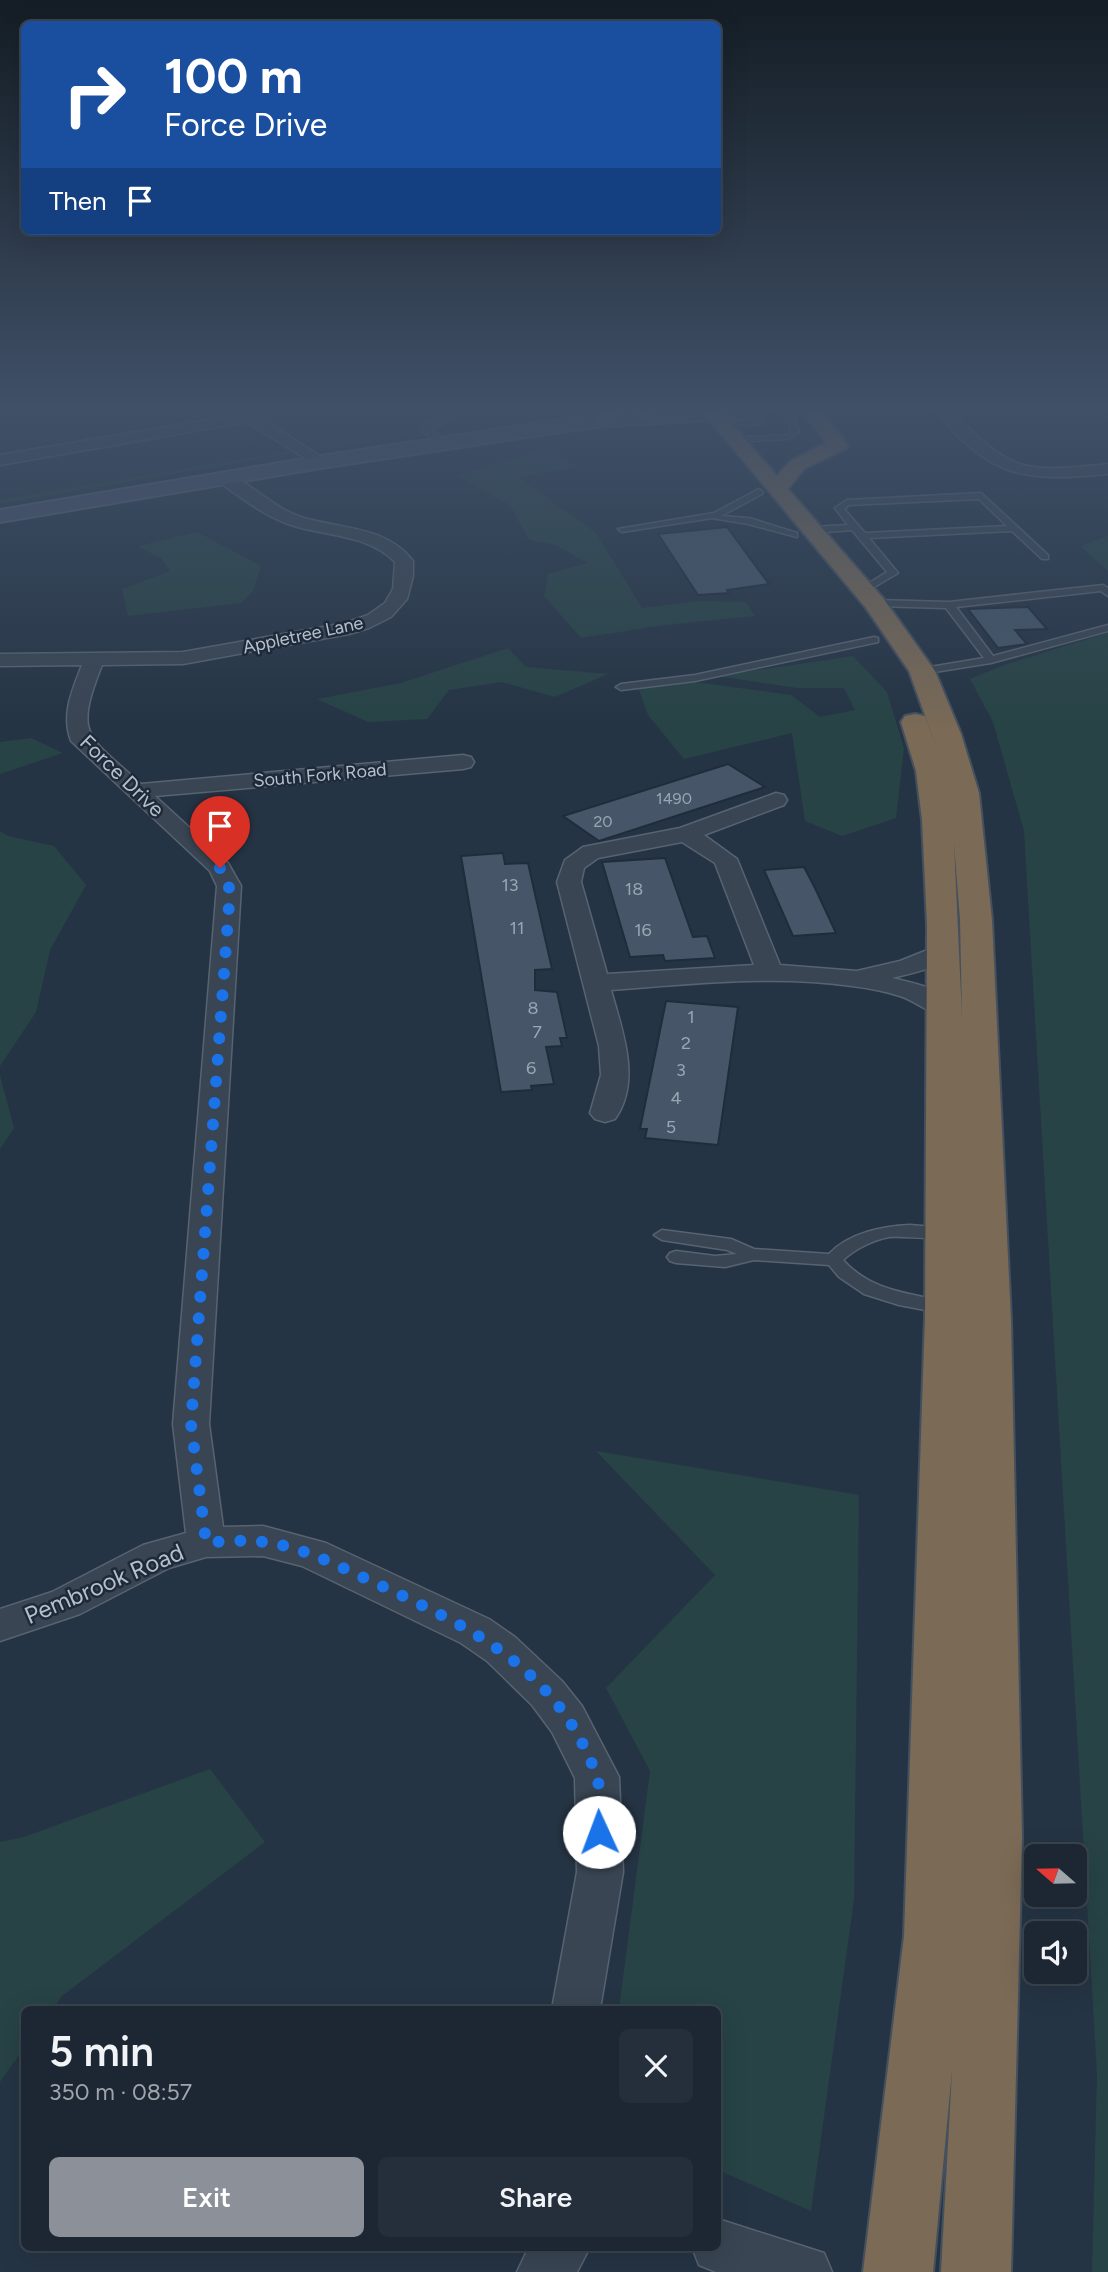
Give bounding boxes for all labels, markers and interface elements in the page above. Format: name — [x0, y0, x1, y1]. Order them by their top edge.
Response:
text: 100 m — [164, 46, 303, 105]
icon: right — [49, 49, 140, 140]
text: Force Drive — [164, 106, 327, 144]
icon: arrive — [121, 182, 159, 220]
text: Then — [49, 185, 107, 217]
street label: Appletree Lane — [241, 611, 365, 659]
street label: Force Drive — [75, 729, 170, 822]
street label: South Fork Road — [252, 758, 388, 792]
house number: 1490 — [656, 789, 692, 808]
pin — [190, 796, 250, 868]
icon: arrive — [201, 807, 239, 845]
house number: 20 — [593, 812, 613, 831]
house number: 13 — [501, 874, 519, 896]
house number: 18 — [625, 878, 643, 900]
house number: 11 — [510, 917, 524, 939]
house number: 16 — [634, 919, 652, 941]
house number: 8 — [527, 997, 539, 1019]
house number: 1 — [687, 1006, 695, 1028]
house number: 7 — [532, 1021, 542, 1043]
house number: 2 — [681, 1032, 691, 1054]
house number: 6 — [526, 1057, 536, 1079]
house number: 3 — [676, 1059, 686, 1081]
house number: 4 — [670, 1087, 682, 1109]
house number: 5 — [666, 1116, 676, 1138]
street label: Pembrook Road — [20, 1537, 188, 1630]
position arrow — [562, 1795, 636, 1869]
north arrow — [1024, 1844, 1087, 1908]
map controls — [1024, 1844, 1087, 1984]
button: sound — [1024, 1921, 1087, 1984]
text: 5 min — [49, 2026, 154, 2077]
button: close — [619, 2029, 693, 2103]
text: 350 m · 08:57 — [49, 2078, 192, 2106]
button: Exit — [49, 2157, 364, 2237]
button: Share — [378, 2157, 693, 2237]

